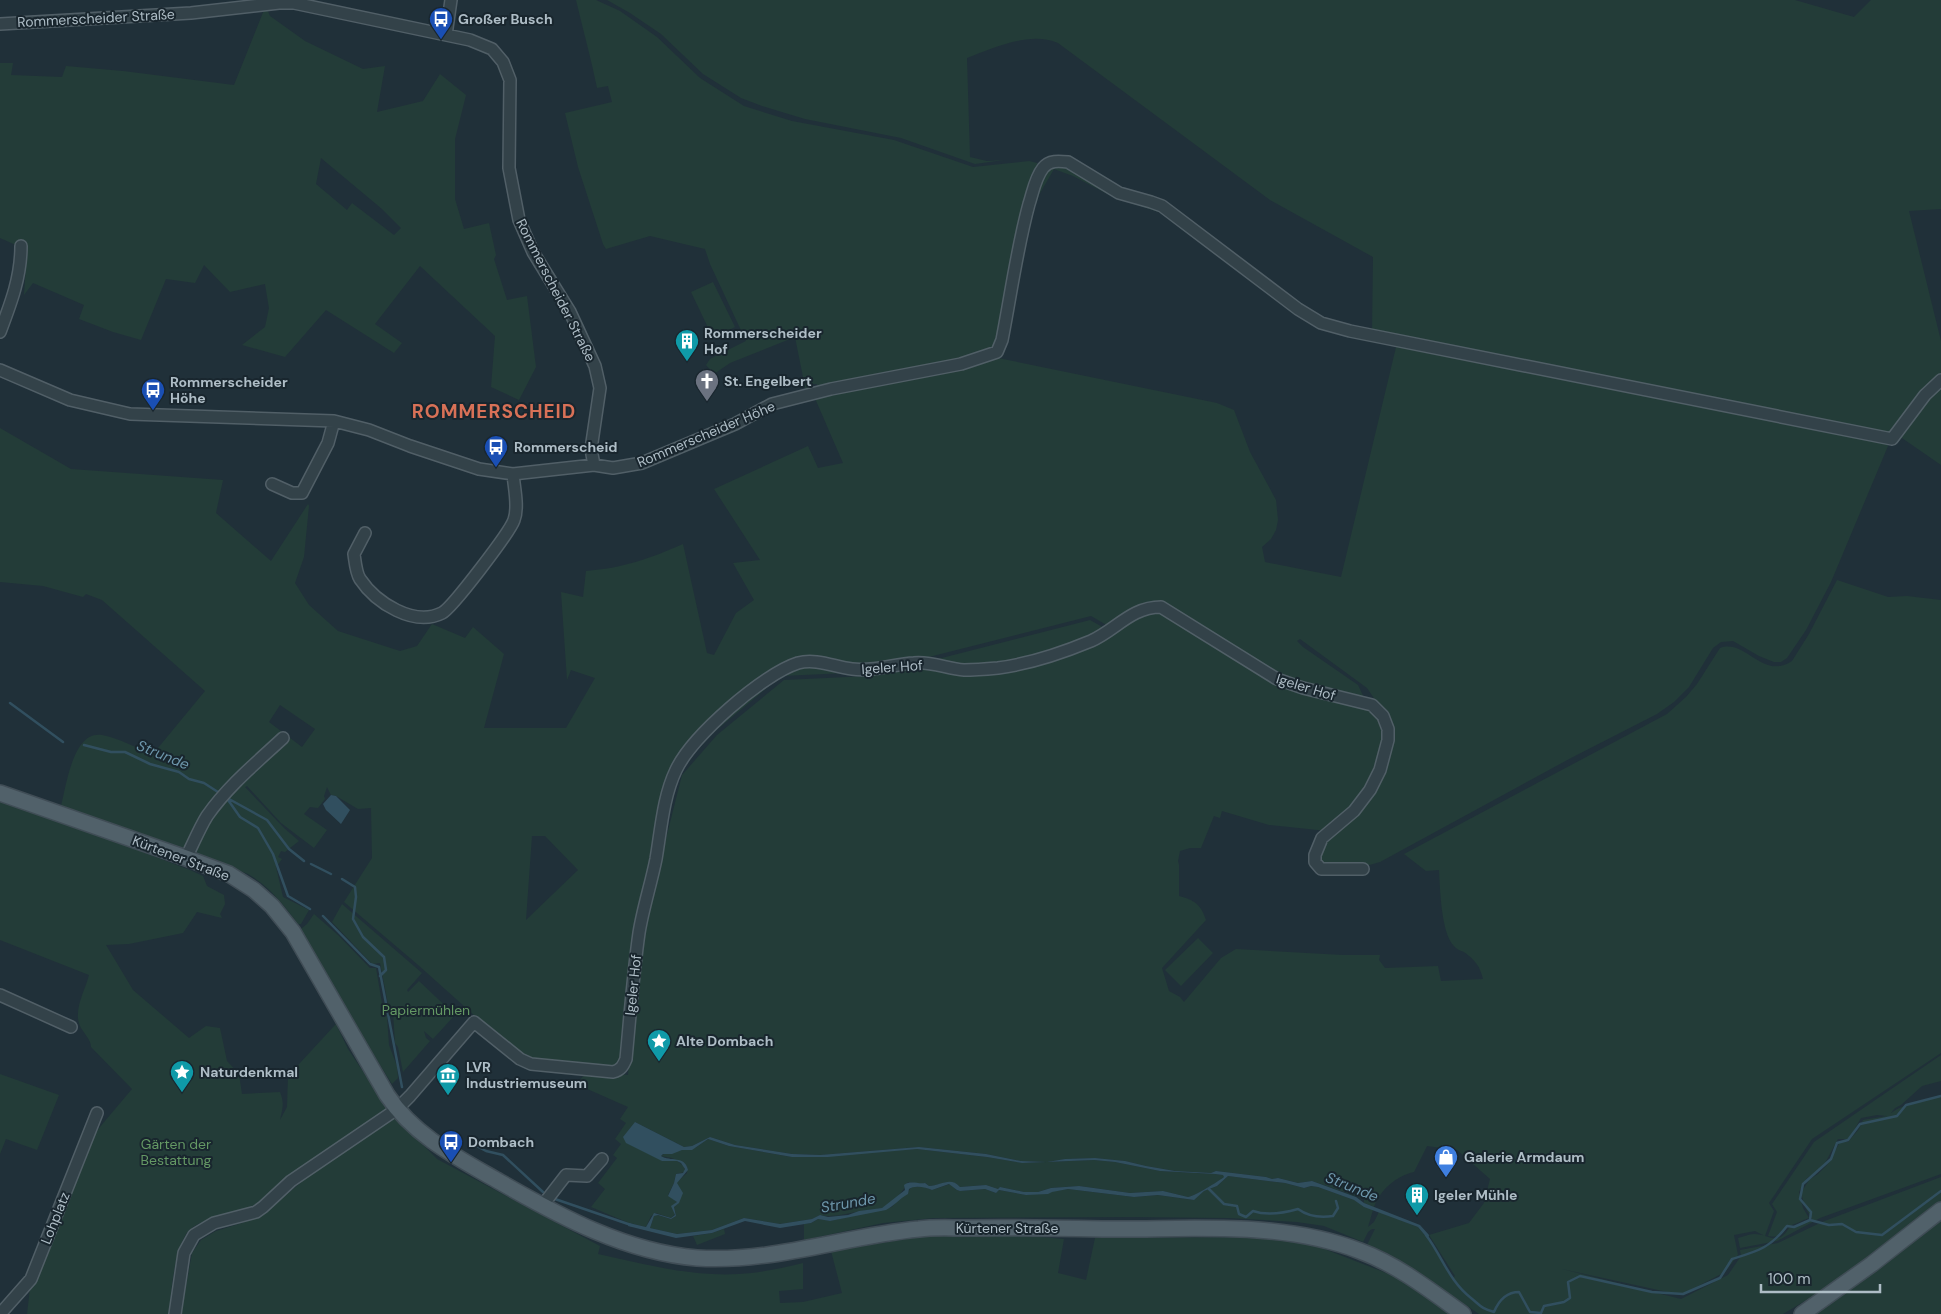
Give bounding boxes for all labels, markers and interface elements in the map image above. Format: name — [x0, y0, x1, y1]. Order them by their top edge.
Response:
street label: Rommerscheider Straße — [17, 5, 175, 31]
bus stop icon: Großer Busch — [428, 6, 454, 40]
place label: Großer Busch — [458, 10, 553, 28]
street label: Rommerscheider Straße — [512, 216, 600, 364]
place label: Rommerscheider Hof — [704, 324, 822, 358]
building icon: Rommerscheider Hof — [674, 328, 700, 362]
church icon: St. Engelbert — [694, 368, 720, 402]
place label: St. Engelbert — [724, 372, 812, 390]
place label: Rommerscheider Höhe — [170, 373, 288, 407]
bus stop icon: Rommerscheider Höhe — [140, 377, 166, 411]
street label: Rommerscheider Höhe — [634, 397, 778, 471]
district label: ROMMERSCHEID — [412, 399, 576, 424]
bus stop icon: Rommerscheid — [483, 434, 509, 468]
place label: Rommerscheid — [514, 438, 618, 456]
street label: Igeler Hof — [861, 656, 923, 678]
street label: Igeler Hof — [1274, 669, 1338, 705]
water label: Strunde — [134, 735, 193, 775]
street label: Kürtener Straße — [130, 831, 232, 885]
street label: Igeler Hof — [621, 953, 645, 1016]
park label: Papiermühlen — [382, 1001, 470, 1019]
place icon: Alte Dombach — [646, 1028, 672, 1062]
place label: Alte Dombach — [676, 1032, 773, 1050]
place label: LVR Industriemuseum — [466, 1058, 587, 1092]
place icon: Naturdenkmal — [169, 1059, 195, 1093]
museum icon: LVR Industriemuseum — [435, 1062, 461, 1096]
place label: Naturdenkmal — [200, 1063, 298, 1081]
bus stop icon: Dombach — [438, 1129, 464, 1163]
place label: Dombach — [468, 1133, 534, 1151]
park label: Gärten der Bestattung — [141, 1135, 212, 1169]
shop icon: Galerie Armdaum — [1433, 1144, 1459, 1178]
place label: Galerie Armdaum — [1464, 1148, 1585, 1166]
water label: Strunde — [1323, 1167, 1382, 1207]
building icon: Igeler Mühle — [1404, 1182, 1430, 1216]
place label: Igeler Mühle — [1434, 1186, 1517, 1204]
water label: Strunde — [819, 1188, 877, 1218]
street label: Lohplatz — [36, 1189, 74, 1247]
street label: Kürtener Straße — [956, 1219, 1058, 1237]
scale bar — [1761, 1262, 1880, 1294]
text: 100 m — [1768, 1269, 1811, 1289]

